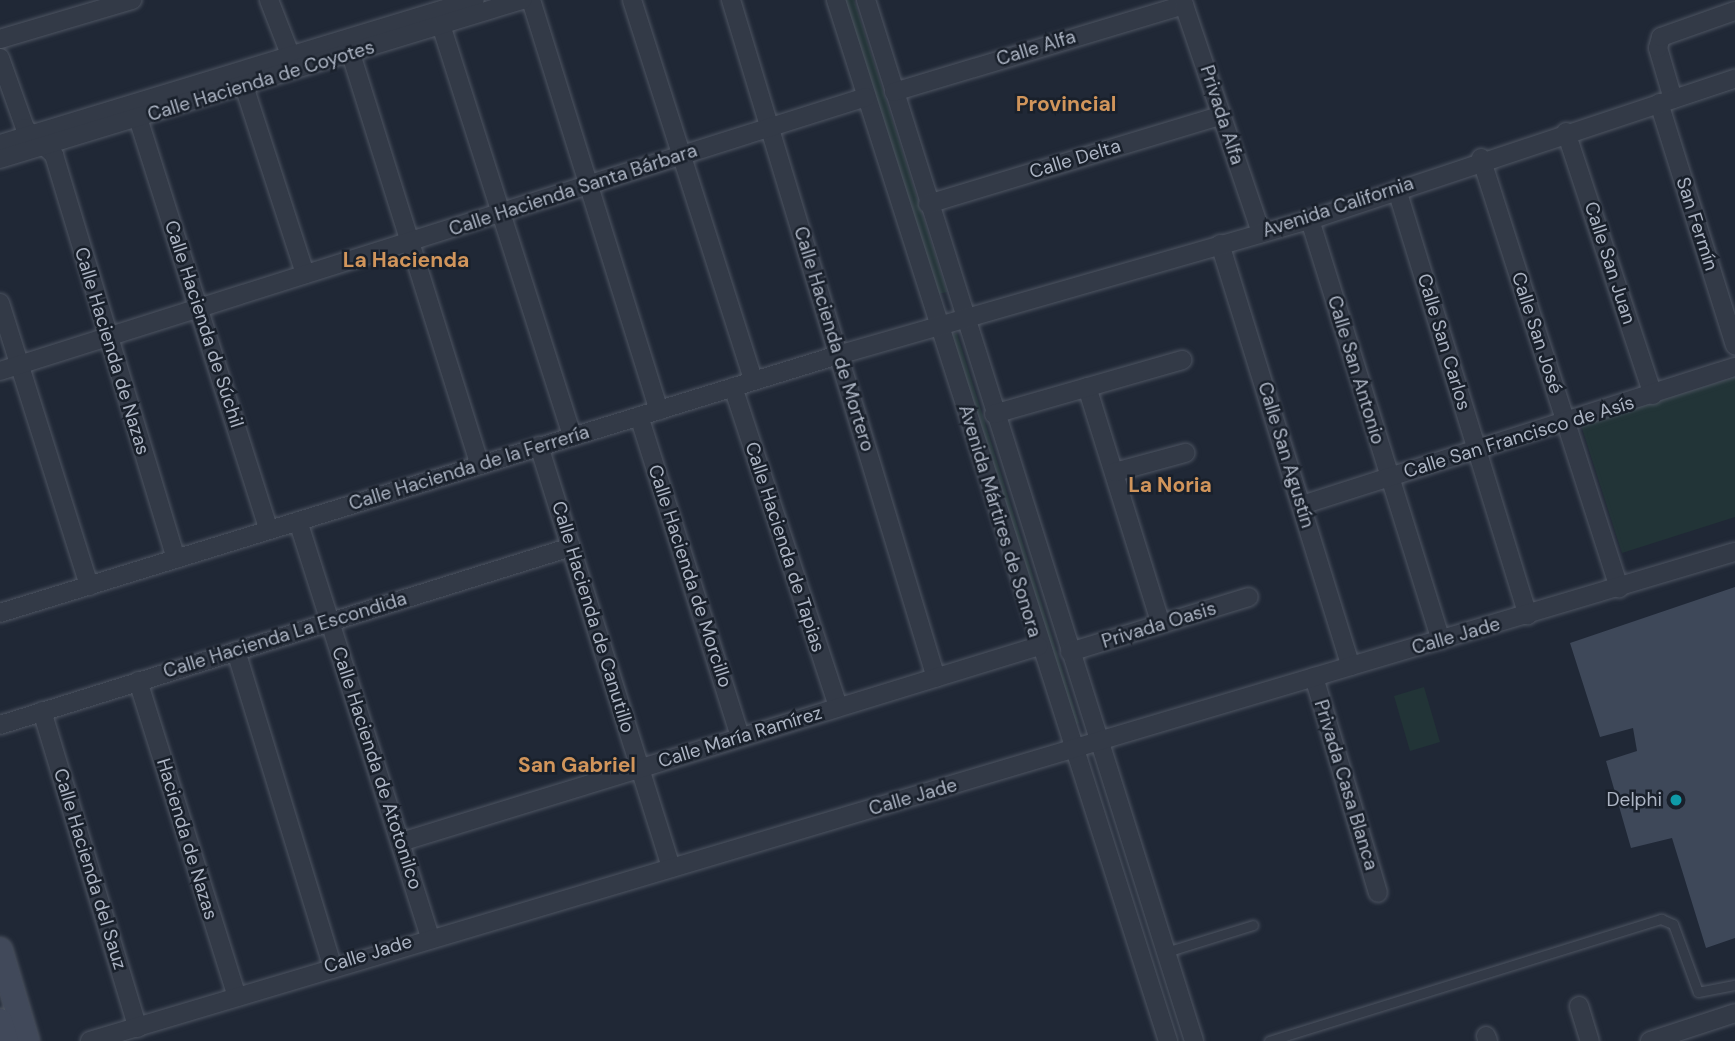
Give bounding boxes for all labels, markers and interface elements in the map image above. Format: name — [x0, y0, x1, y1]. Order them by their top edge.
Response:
street label: Calle Alfa — [994, 25, 1078, 71]
street label: Calle Hacienda de Coyotes — [145, 36, 377, 126]
street label: Privada Alfa — [1195, 62, 1249, 168]
district label: Provincial — [1016, 91, 1116, 117]
street label: Calle Delta — [1027, 134, 1123, 184]
street label: Calle Hacienda Santa Bárbara — [446, 139, 700, 241]
street label: Avenida California — [1259, 172, 1417, 242]
street label: San Fermín — [1671, 174, 1723, 274]
street label: Calle San Juan — [1579, 199, 1641, 327]
street label: Calle Hacienda de Súchil — [160, 218, 248, 430]
street label: Calle Hacienda de Mortero — [789, 224, 879, 454]
street label: Calle Hacienda de Nazas — [70, 244, 154, 458]
district label: La Hacienda — [343, 247, 469, 273]
street label: Calle San José — [1507, 269, 1567, 397]
street label: Calle San Carlos — [1412, 271, 1476, 413]
street label: Calle San Antonio — [1323, 293, 1389, 447]
street label: Calle San Agustín — [1253, 379, 1319, 531]
street label: Calle San Francisco de Asís — [1401, 391, 1637, 483]
street label: Avenida Mártires de Sonora — [954, 402, 1046, 640]
street label: Calle Hacienda de la Ferrería — [346, 421, 592, 515]
street label: Calle Hacienda de Tapias — [740, 439, 830, 655]
street label: Calle Hacienda de Morcillo — [643, 462, 737, 690]
district label: La Noria — [1128, 472, 1212, 498]
street label: Calle Hacienda de Canutillo — [547, 498, 639, 736]
street label: Calle Hacienda La Escondida — [160, 587, 410, 683]
street label: Privada Oasis — [1099, 597, 1219, 653]
street label: Calle Jade — [1409, 613, 1503, 659]
street label: Calle Hacienda de Atotonilco — [327, 644, 427, 892]
street label: Privada Casa Blanca — [1309, 697, 1383, 873]
street label: Calle María Ramírez — [655, 701, 825, 773]
district label: San Gabriel — [518, 752, 636, 778]
street label: Hacienda de Nazas — [152, 756, 222, 922]
street label: Calle Hacienda del Sauz — [49, 766, 131, 972]
street label: Calle Jade — [866, 774, 960, 820]
place label: Delphi — [1607, 789, 1662, 811]
marker: Delphi — [1668, 792, 1684, 808]
street label: Calle Jade — [321, 930, 415, 978]

